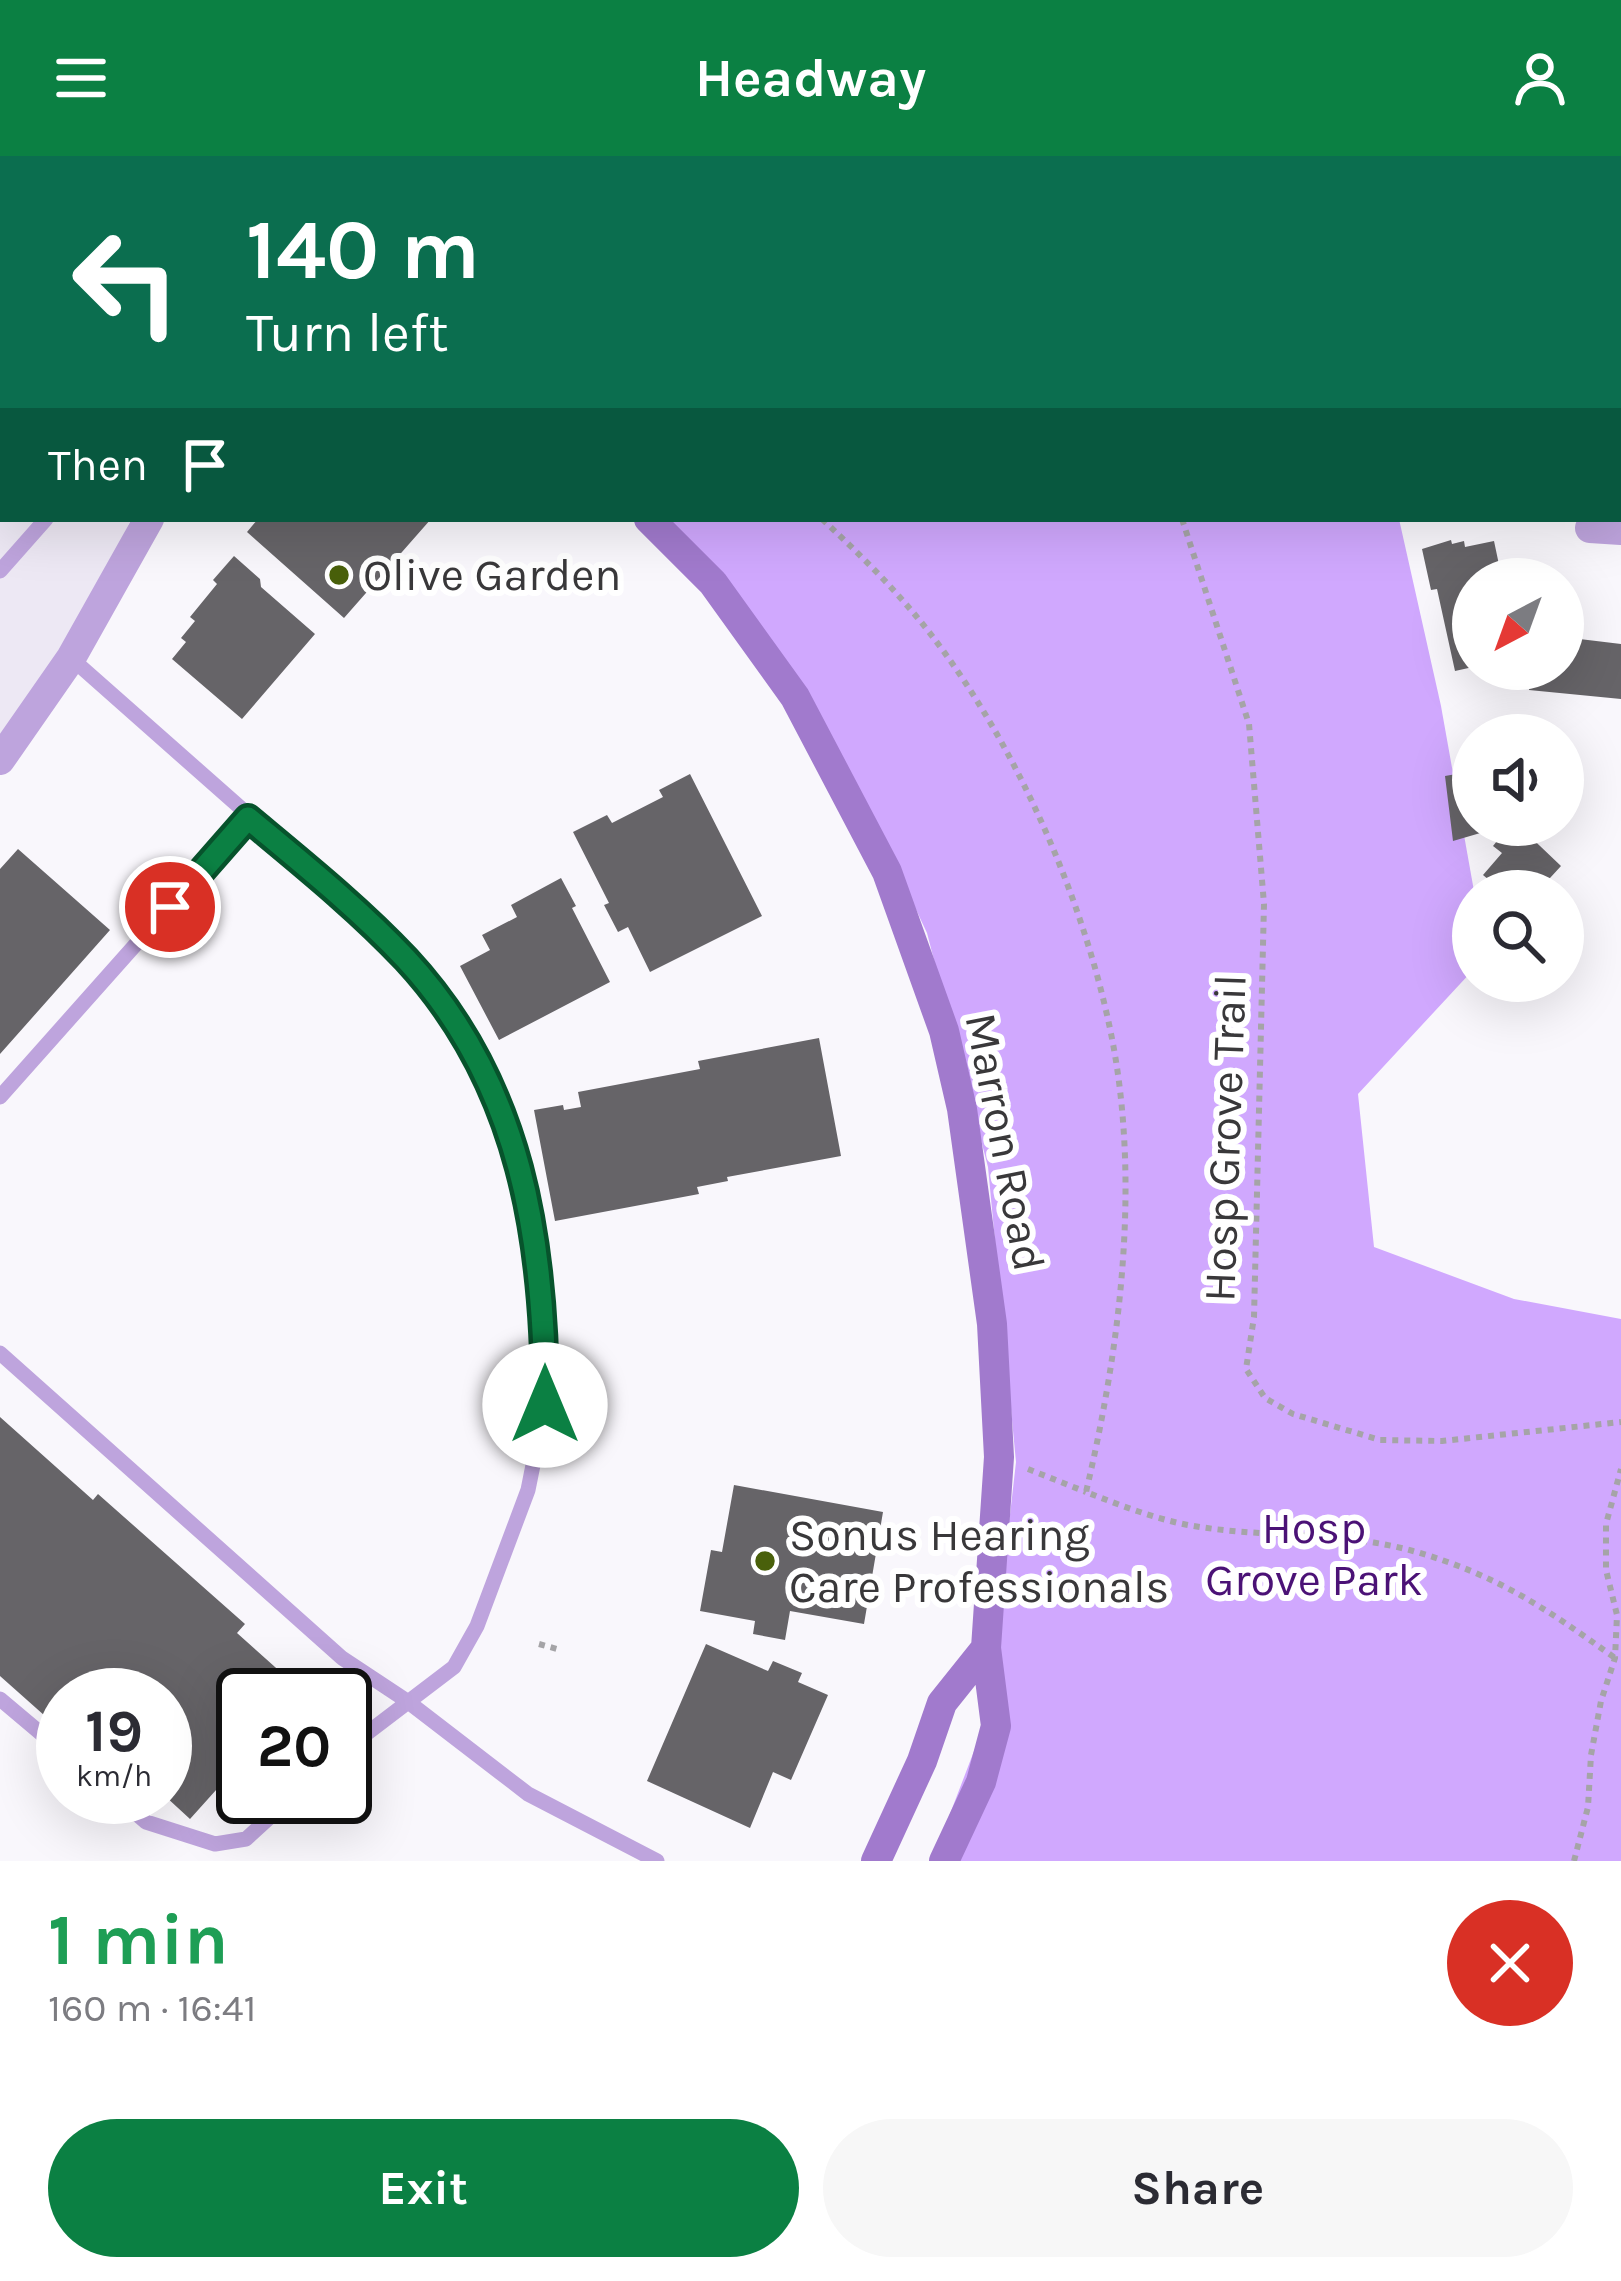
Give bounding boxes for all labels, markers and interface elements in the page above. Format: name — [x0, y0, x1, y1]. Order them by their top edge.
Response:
icon: menu — [48, 45, 114, 111]
icon: person — [1507, 45, 1573, 111]
text: Headway — [695, 46, 926, 110]
text: 140 m — [246, 201, 480, 299]
icon: left — [48, 204, 204, 360]
text: Turn left — [246, 301, 449, 365]
icon: arrive — [172, 432, 238, 498]
text: Then — [48, 439, 148, 491]
place label: Olive Garden — [363, 549, 621, 601]
north arrow — [1452, 558, 1584, 690]
map controls — [1452, 558, 1584, 1002]
marker: Olive Garden — [326, 562, 352, 588]
button: sound — [1452, 714, 1584, 846]
pin — [119, 856, 221, 958]
button: search — [1452, 870, 1584, 1002]
icon: arrive — [137, 874, 203, 940]
street label: Hosp Grove Trail — [1193, 973, 1257, 1303]
street label: Marron Road — [955, 1009, 1055, 1275]
position arrow — [482, 1342, 608, 1468]
park label: Hosp Grove Park — [1205, 1502, 1423, 1606]
place label: Sonus Hearing Care Professionals — [789, 1509, 1169, 1613]
marker: Sonus Hearing Care Professionals — [752, 1548, 778, 1574]
speed limit sign: 20 — [216, 1668, 372, 1824]
text: 19 — [85, 1696, 143, 1766]
text: km/h — [76, 1758, 152, 1794]
text: 1 min — [48, 1898, 229, 1982]
button: close — [1447, 1900, 1573, 2026]
text: 160 m · 16:41 — [48, 1985, 256, 2031]
button: Exit — [48, 2119, 799, 2257]
button: Share — [823, 2119, 1573, 2257]

